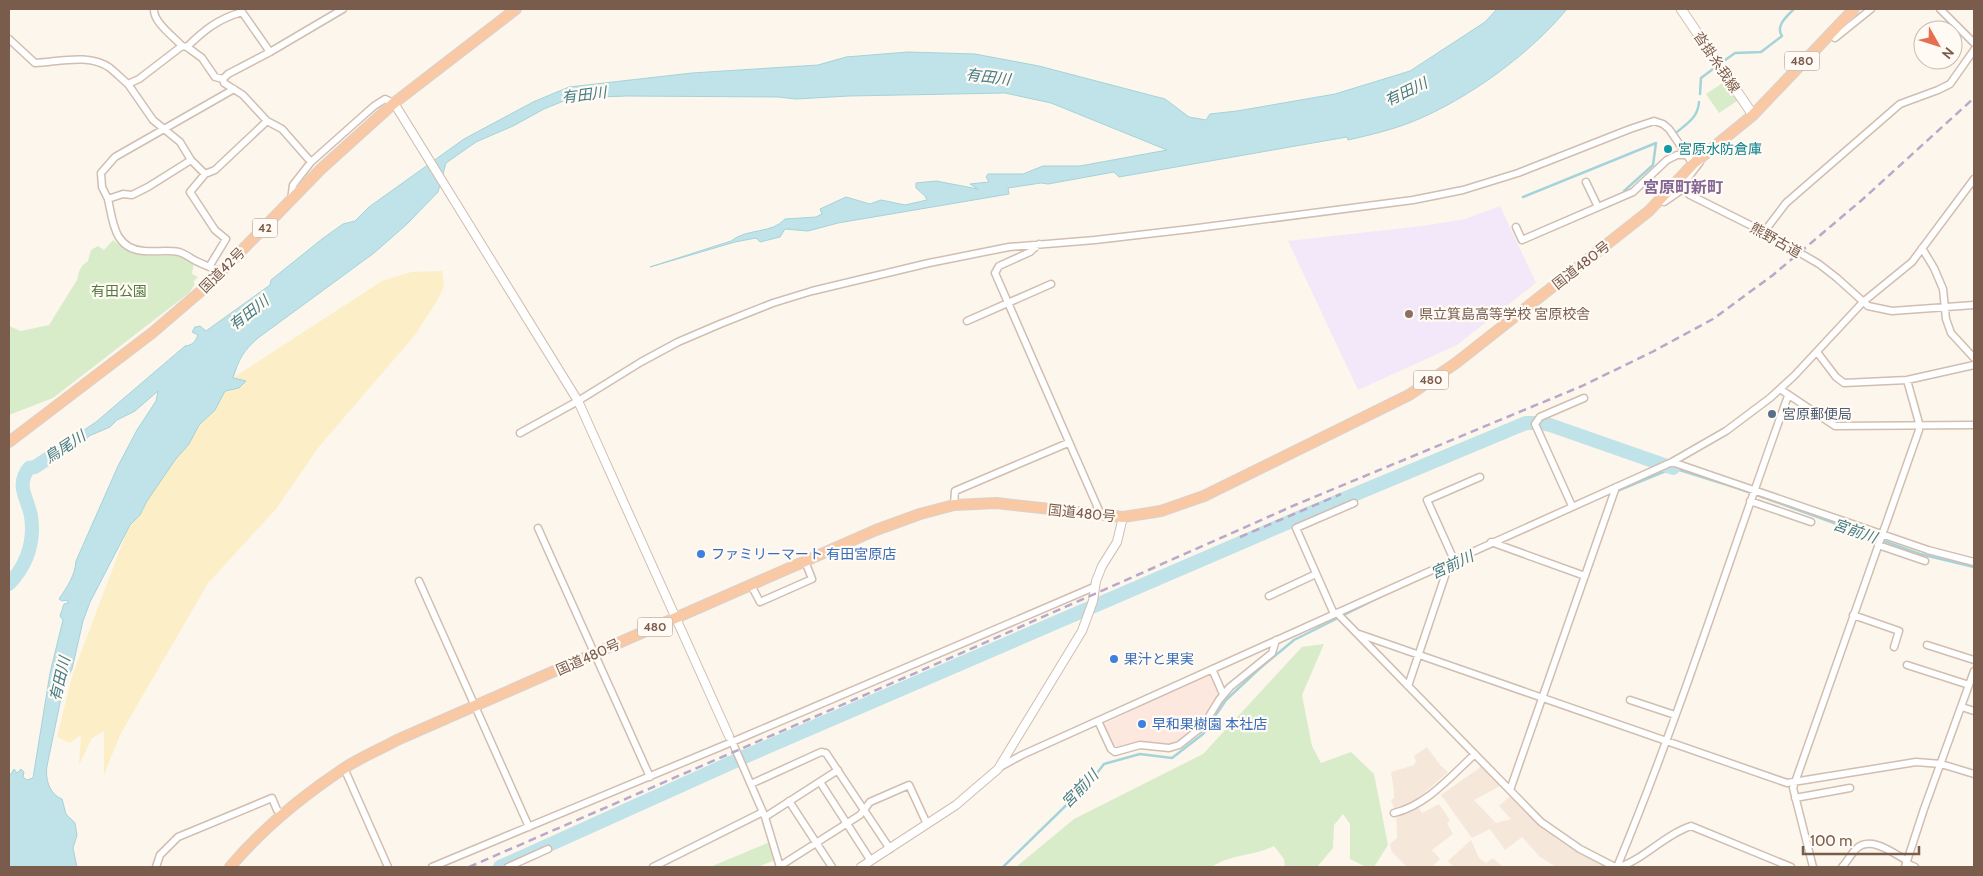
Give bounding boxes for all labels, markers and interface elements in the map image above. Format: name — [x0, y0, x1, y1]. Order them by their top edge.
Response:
north arrow — [1913, 20, 1963, 70]
street label: 沓掛糸我線 — [1690, 28, 1744, 96]
text: N — [1938, 44, 1958, 63]
road number: 480 — [1784, 51, 1820, 70]
water label: 有田川 — [965, 65, 1013, 89]
water label: 有田川 — [1382, 73, 1432, 110]
water label: 有田川 — [561, 83, 609, 107]
place label: 宮原水防倉庫 — [1678, 140, 1762, 158]
marker: 宮原水防倉庫 — [1662, 143, 1674, 155]
district label: 宮原町新町 — [1643, 178, 1723, 197]
road number: 42 — [252, 218, 278, 238]
street label: 熊野古道 — [1747, 219, 1805, 261]
street label: 国道480号 — [1549, 237, 1613, 293]
street label: 国道42号 — [195, 243, 249, 297]
park label: 有田公園 — [91, 282, 147, 300]
water label: 有田川 — [226, 291, 274, 334]
place label: 県立箕島高等学校 宮原校舎 — [1419, 305, 1590, 323]
marker: 県立箕島高等学校 宮原校舎 — [1403, 308, 1415, 320]
road number: 480 — [1414, 370, 1448, 390]
place label: 宮原郵便局 — [1782, 405, 1852, 423]
marker: 宮原郵便局 — [1766, 408, 1778, 420]
water label: 鳥尾川 — [41, 426, 90, 467]
street label: 国道480号 — [1047, 500, 1117, 526]
water label: 宮前川 — [1831, 515, 1881, 547]
place label: ファミリーマート 有田宮原店 — [711, 545, 896, 563]
water label: 宮前川 — [1428, 546, 1478, 583]
marker: ファミリーマート 有田宮原店 — [695, 548, 707, 560]
road number: 480 — [638, 618, 672, 636]
street label: 国道480号 — [553, 635, 623, 679]
place label: 果汁と果実 — [1124, 650, 1194, 668]
water label: 有田川 — [46, 653, 74, 703]
marker: 果汁と果実 — [1108, 653, 1120, 665]
place label: 早和果樹園 本社店 — [1152, 715, 1267, 733]
marker: 早和果樹園 本社店 — [1136, 718, 1148, 730]
water label: 宮前川 — [1058, 765, 1103, 811]
scale bar — [1803, 824, 1919, 856]
text: 100 m — [1810, 832, 1852, 850]

